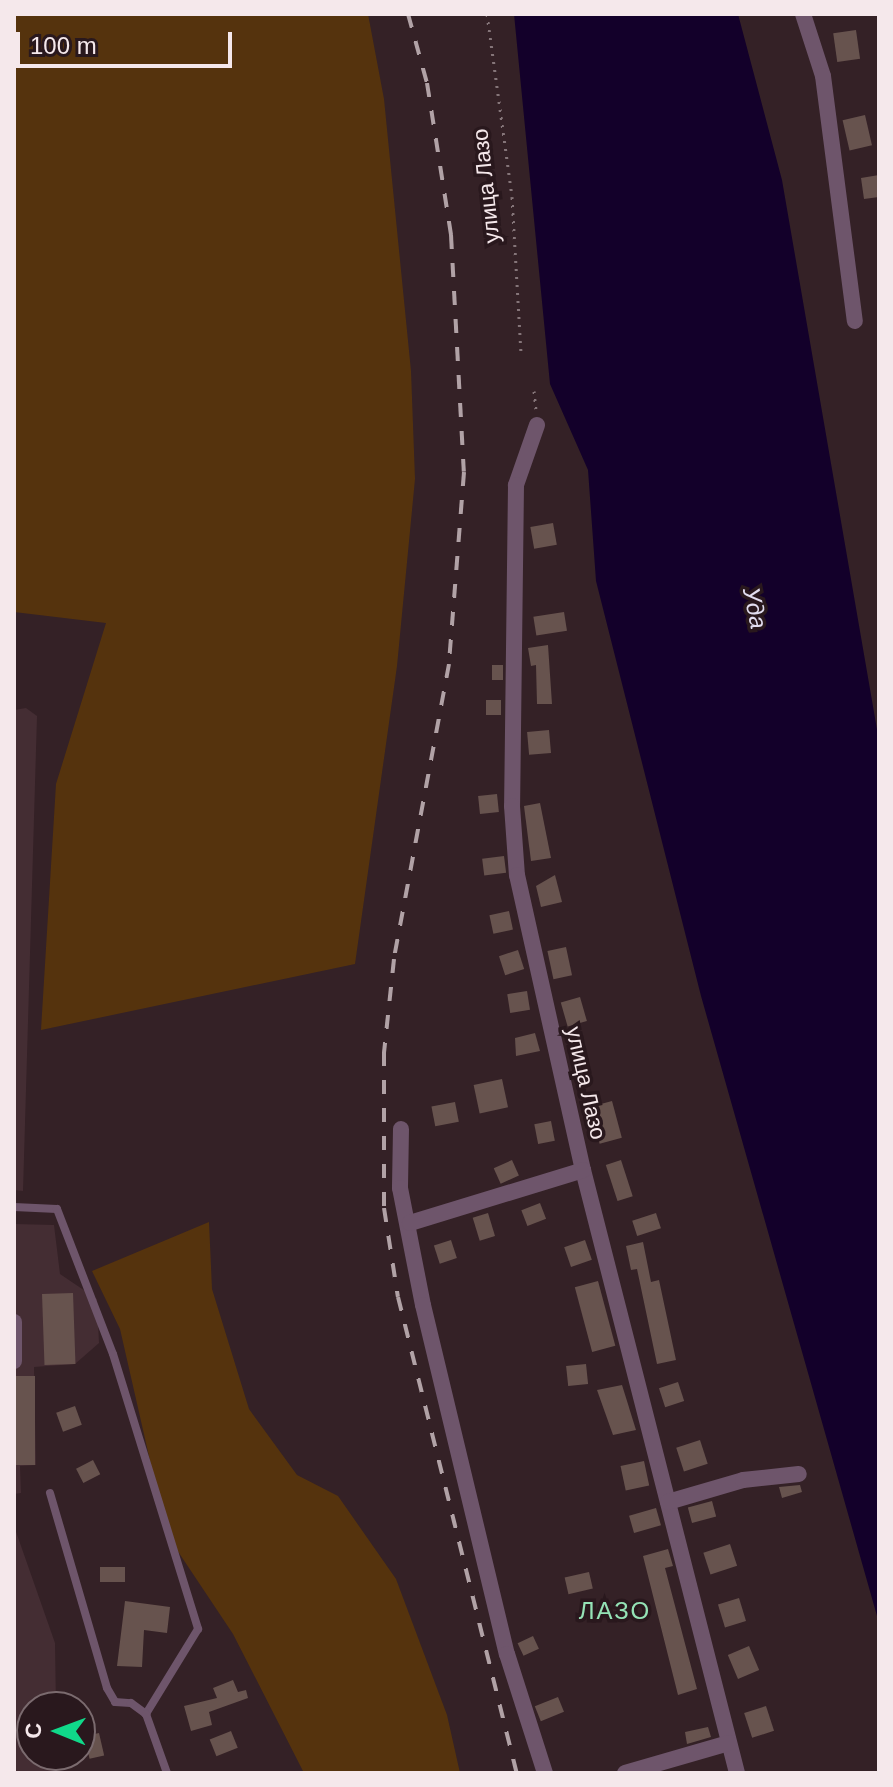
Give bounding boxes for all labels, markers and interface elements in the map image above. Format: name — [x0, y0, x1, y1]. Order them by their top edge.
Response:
scale bar — [20, 16, 236, 66]
text: 100 m — [30, 32, 97, 59]
street label: улица Лазо — [467, 127, 505, 245]
water label: Уда — [737, 585, 773, 631]
street label: улица Лазо — [560, 1024, 612, 1142]
district label: ЛАЗО — [579, 1597, 651, 1625]
north arrow — [16, 1691, 96, 1771]
text: С — [21, 1722, 46, 1739]

